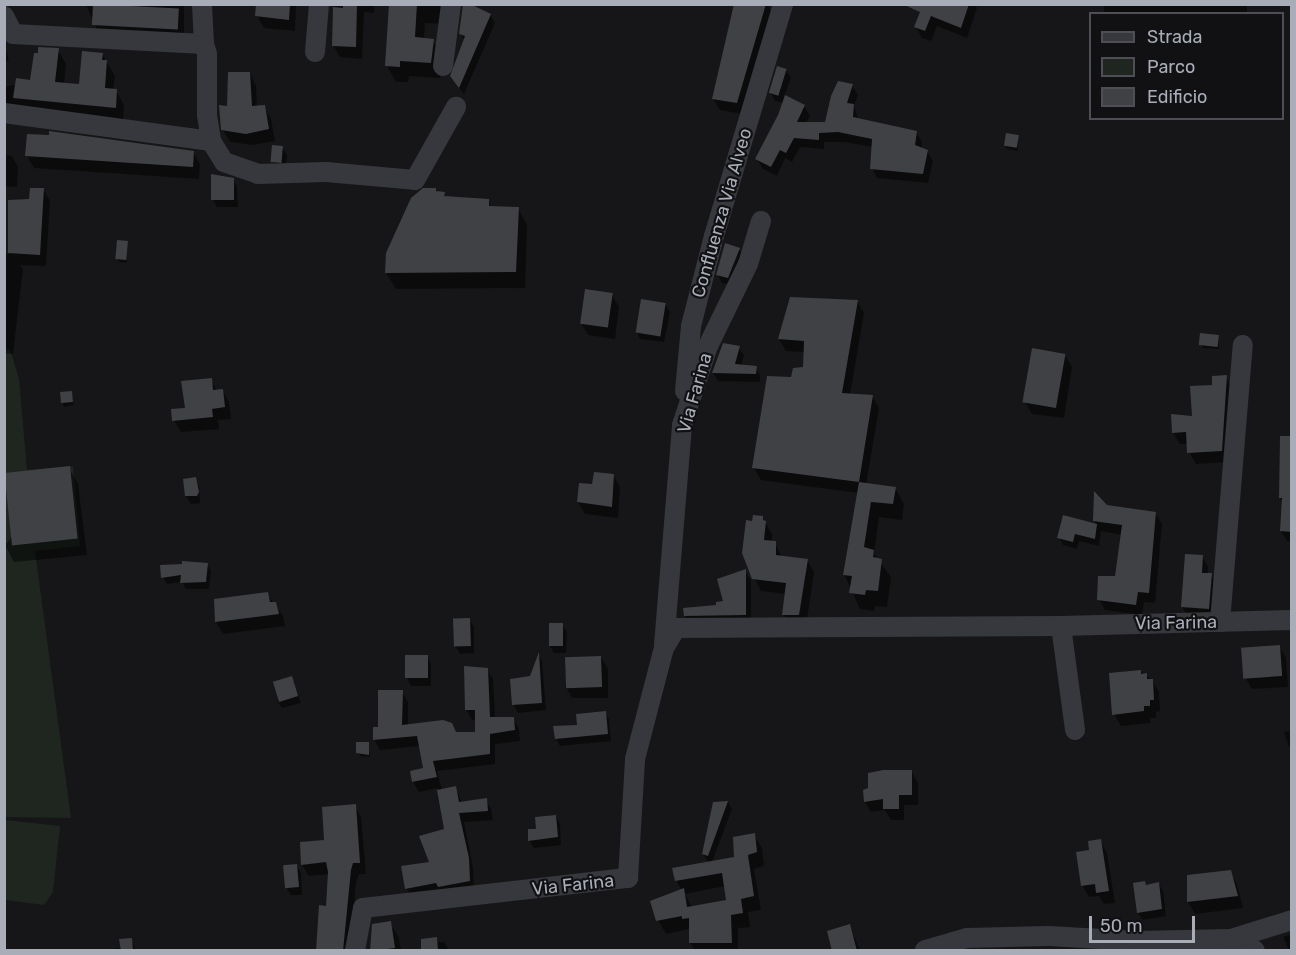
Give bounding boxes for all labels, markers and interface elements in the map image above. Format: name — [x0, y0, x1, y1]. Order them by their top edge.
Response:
legend — [1089, 12, 1284, 120]
text: Strada — [1147, 26, 1203, 48]
text: Parco — [1147, 56, 1195, 78]
text: Edificio — [1147, 86, 1207, 108]
street label: Confluenza Via Alveo — [687, 125, 757, 301]
street label: Via Farina — [673, 350, 717, 436]
street label: Via Farina — [1135, 611, 1217, 635]
street label: Via Farina — [531, 870, 615, 900]
scale bar — [1092, 904, 1198, 942]
text: 50 m — [1100, 915, 1143, 937]

